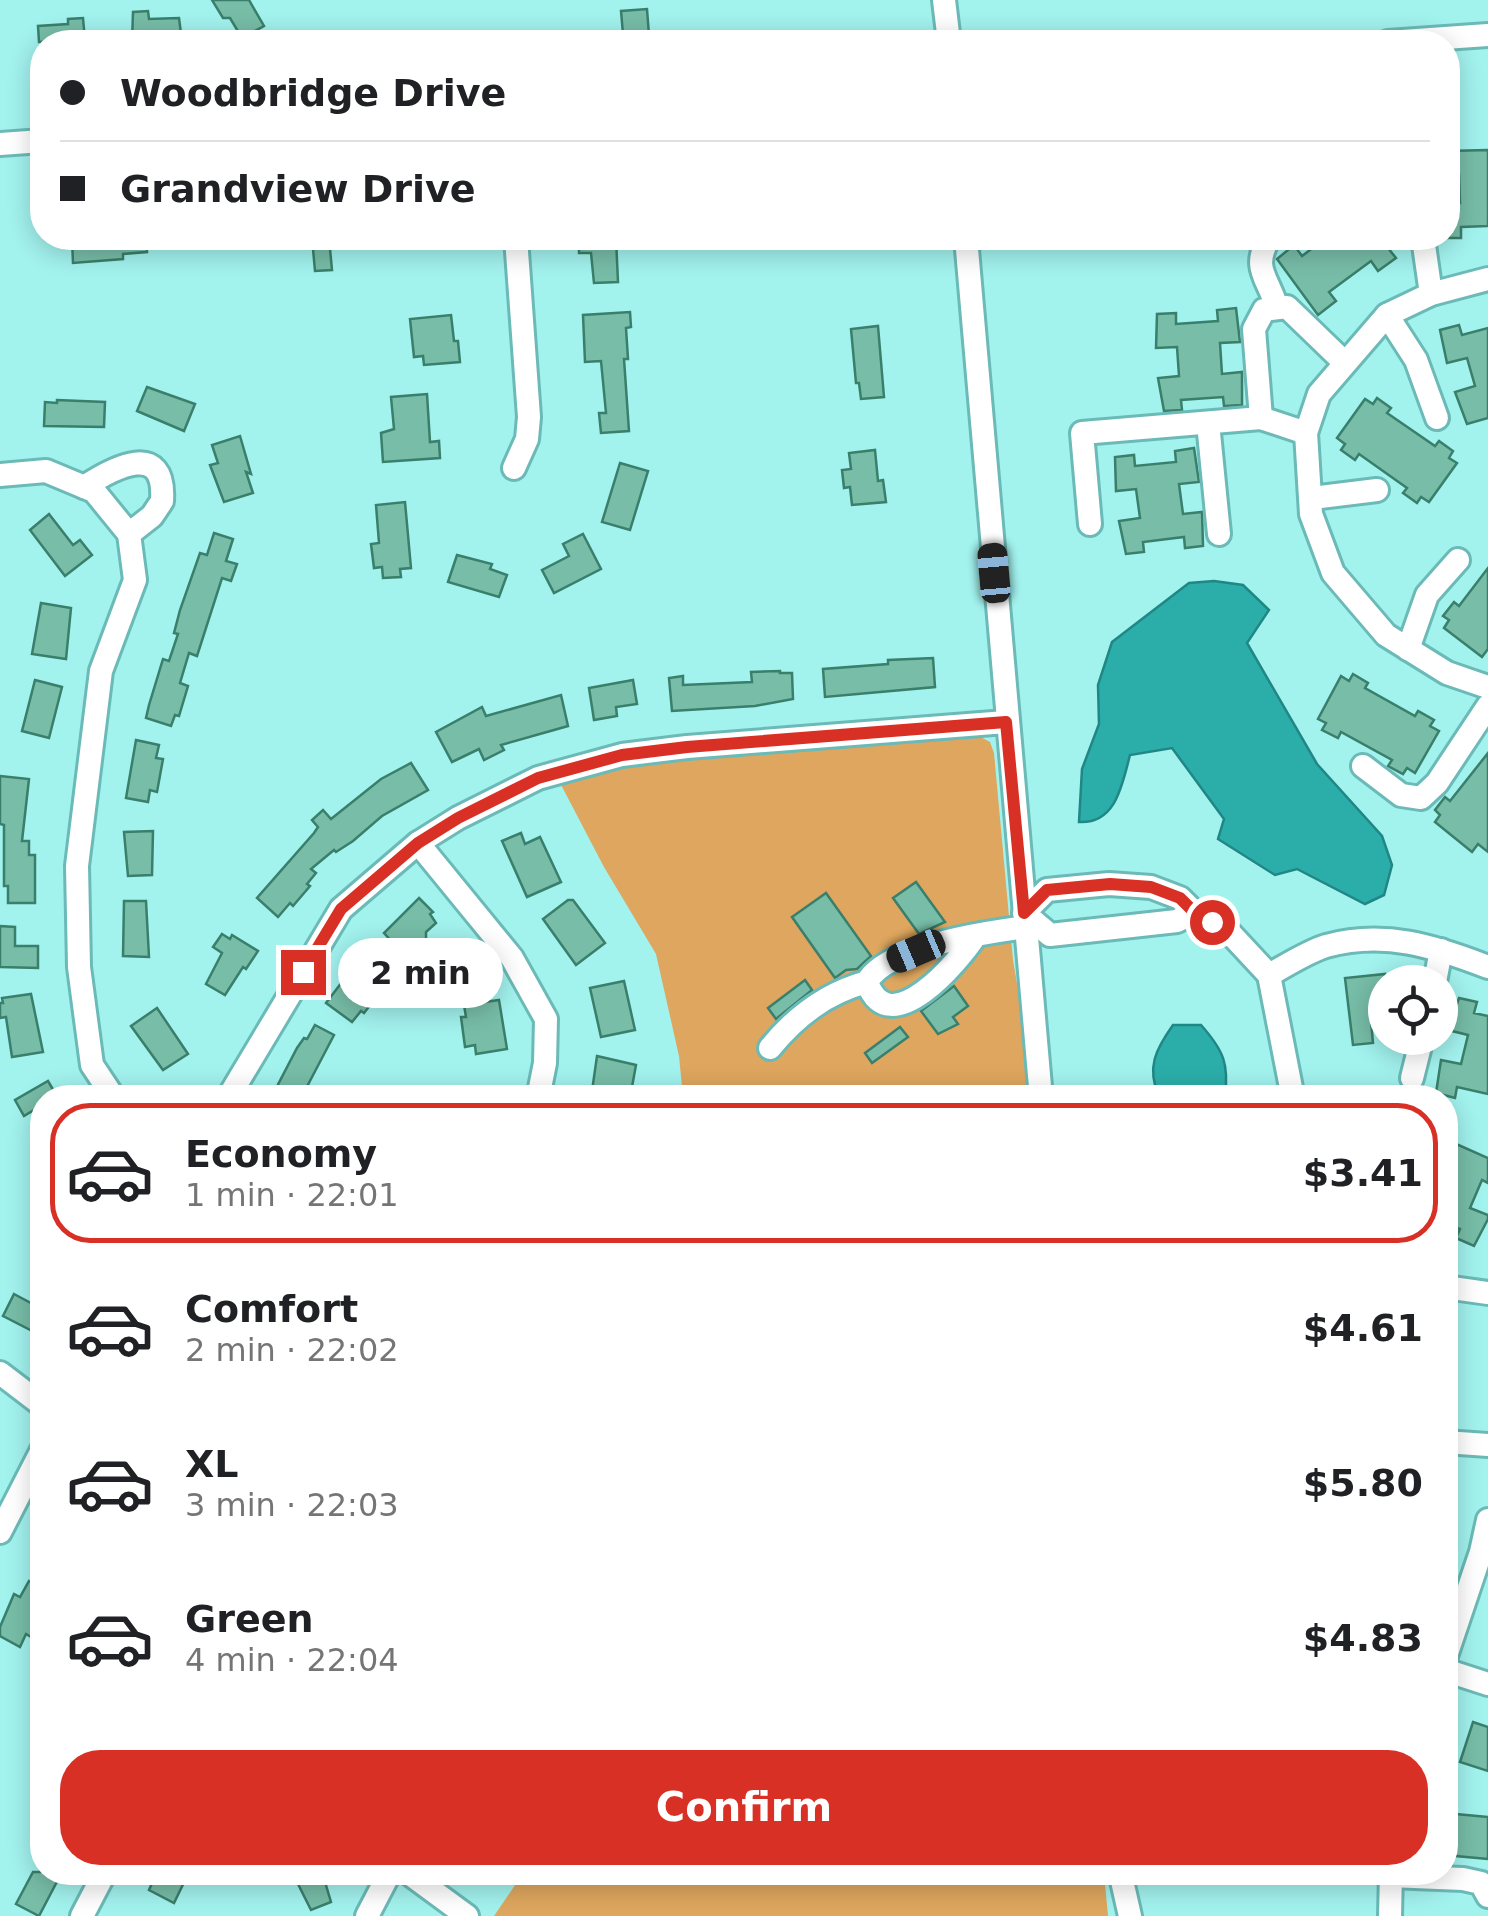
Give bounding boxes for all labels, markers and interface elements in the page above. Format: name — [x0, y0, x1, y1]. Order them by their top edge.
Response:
text: Woodbridge Drive — [120, 71, 506, 115]
text: Grandview Drive — [120, 167, 476, 211]
car — [976, 542, 1012, 604]
route start — [1190, 900, 1235, 945]
car — [883, 925, 949, 977]
callout: 2 min — [338, 937, 503, 1007]
route end — [281, 950, 326, 995]
text: 2 min — [370, 954, 471, 992]
map controls — [1368, 965, 1458, 1055]
button: locate — [1368, 965, 1458, 1055]
icon: car — [65, 1128, 155, 1218]
text: Economy — [185, 1132, 377, 1176]
text: $3.41 — [1303, 1151, 1423, 1195]
text: 1 min · 22:01 — [185, 1176, 399, 1214]
icon: car — [65, 1283, 155, 1373]
text: Comfort — [185, 1287, 358, 1331]
text: $4.61 — [1303, 1306, 1423, 1350]
text: 2 min · 22:02 — [185, 1331, 399, 1369]
icon: car — [65, 1438, 155, 1528]
text: XL — [185, 1442, 239, 1486]
text: $5.80 — [1303, 1461, 1423, 1505]
text: 3 min · 22:03 — [185, 1486, 399, 1524]
icon: car — [65, 1593, 155, 1683]
text: Green — [185, 1597, 314, 1641]
text: $4.83 — [1303, 1616, 1423, 1660]
text: 4 min · 22:04 — [185, 1641, 399, 1679]
button: Confirm — [60, 1750, 1428, 1865]

